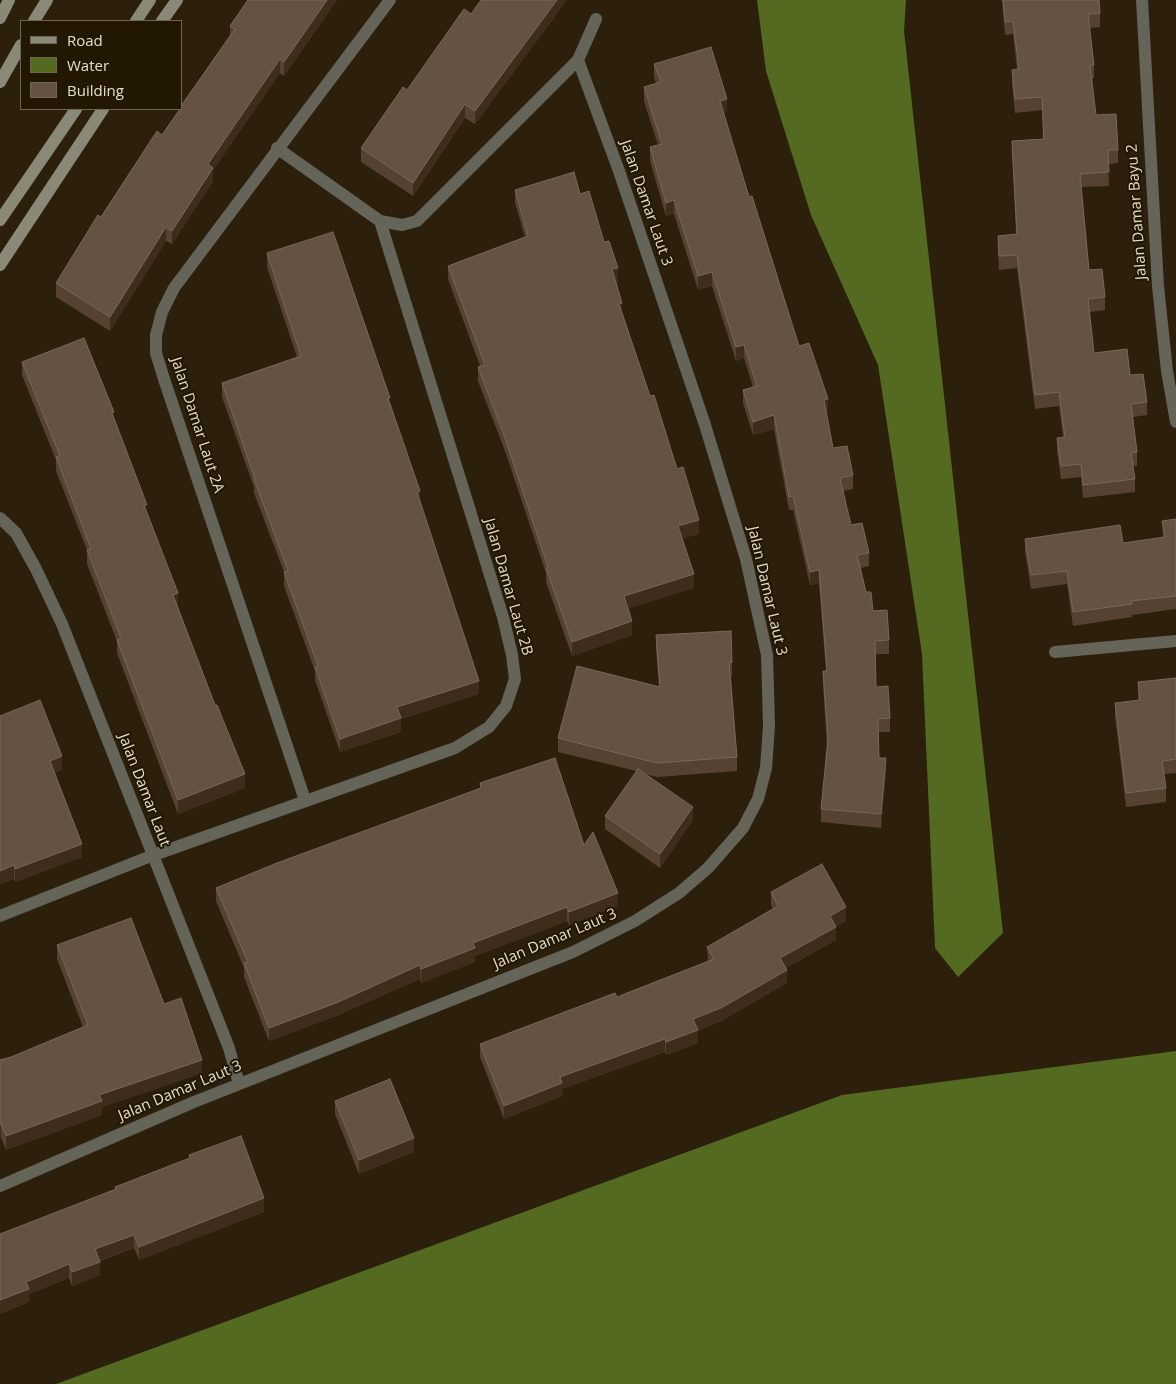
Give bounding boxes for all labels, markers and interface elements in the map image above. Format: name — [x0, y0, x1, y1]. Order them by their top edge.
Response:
legend — [20, 20, 182, 110]
text: Road — [67, 30, 103, 50]
text: Water — [67, 55, 109, 75]
text: Building — [67, 80, 124, 100]
street label: Jalan Damar Laut 3 — [616, 138, 676, 268]
street label: Jalan Damar Bayu 2 — [1123, 143, 1151, 281]
street label: Jalan Damar Laut 2A — [167, 355, 227, 495]
street label: Jalan Damar Laut 2B — [480, 516, 536, 658]
street label: Jalan Damar Laut 3 — [743, 525, 791, 657]
street label: Jalan Damar Laut — [114, 731, 174, 849]
street label: Jalan Damar Laut 3 — [491, 905, 619, 973]
street label: Jalan Damar Laut 3 — [116, 1057, 244, 1125]

